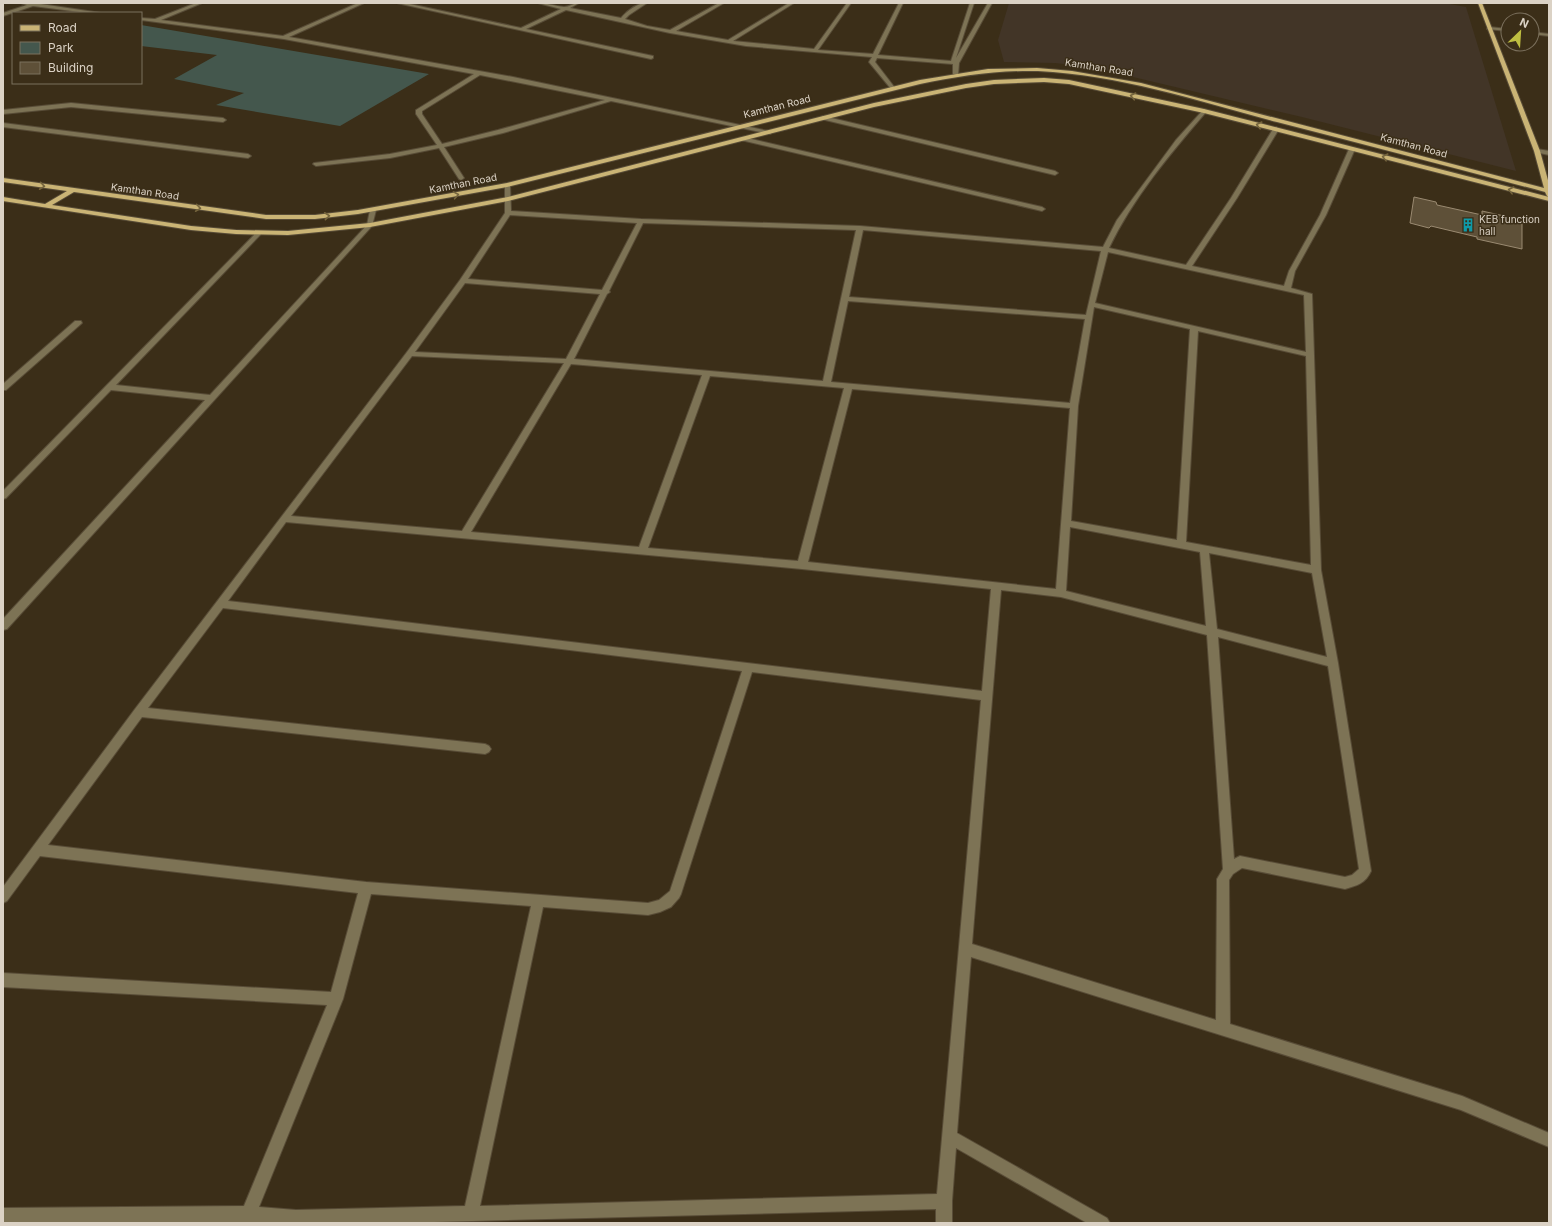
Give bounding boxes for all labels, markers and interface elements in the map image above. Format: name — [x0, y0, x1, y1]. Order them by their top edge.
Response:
legend — [12, 12, 142, 84]
north arrow — [1500, 12, 1540, 52]
text: N — [1517, 15, 1531, 31]
text: Road — [48, 20, 77, 35]
text: Park — [48, 40, 74, 55]
street label: Kamthan Road — [1064, 56, 1134, 78]
text: Building — [48, 60, 93, 75]
street label: Kamthan Road — [742, 92, 812, 120]
one-way arrow — [1130, 92, 1136, 100]
one-way arrow — [1256, 121, 1263, 130]
street label: Kamthan Road — [1379, 130, 1449, 160]
one-way arrow — [1382, 154, 1389, 162]
street label: Kamthan Road — [428, 171, 498, 195]
street label: Kamthan Road — [110, 180, 180, 202]
one-way arrow — [39, 181, 45, 190]
one-way arrow — [1508, 186, 1514, 194]
one-way arrow — [453, 191, 459, 200]
one-way arrow — [195, 203, 201, 212]
one-way arrow — [324, 211, 330, 220]
place label: KEB function hall — [1479, 213, 1540, 237]
building icon: KEB function hall — [1460, 217, 1476, 233]

